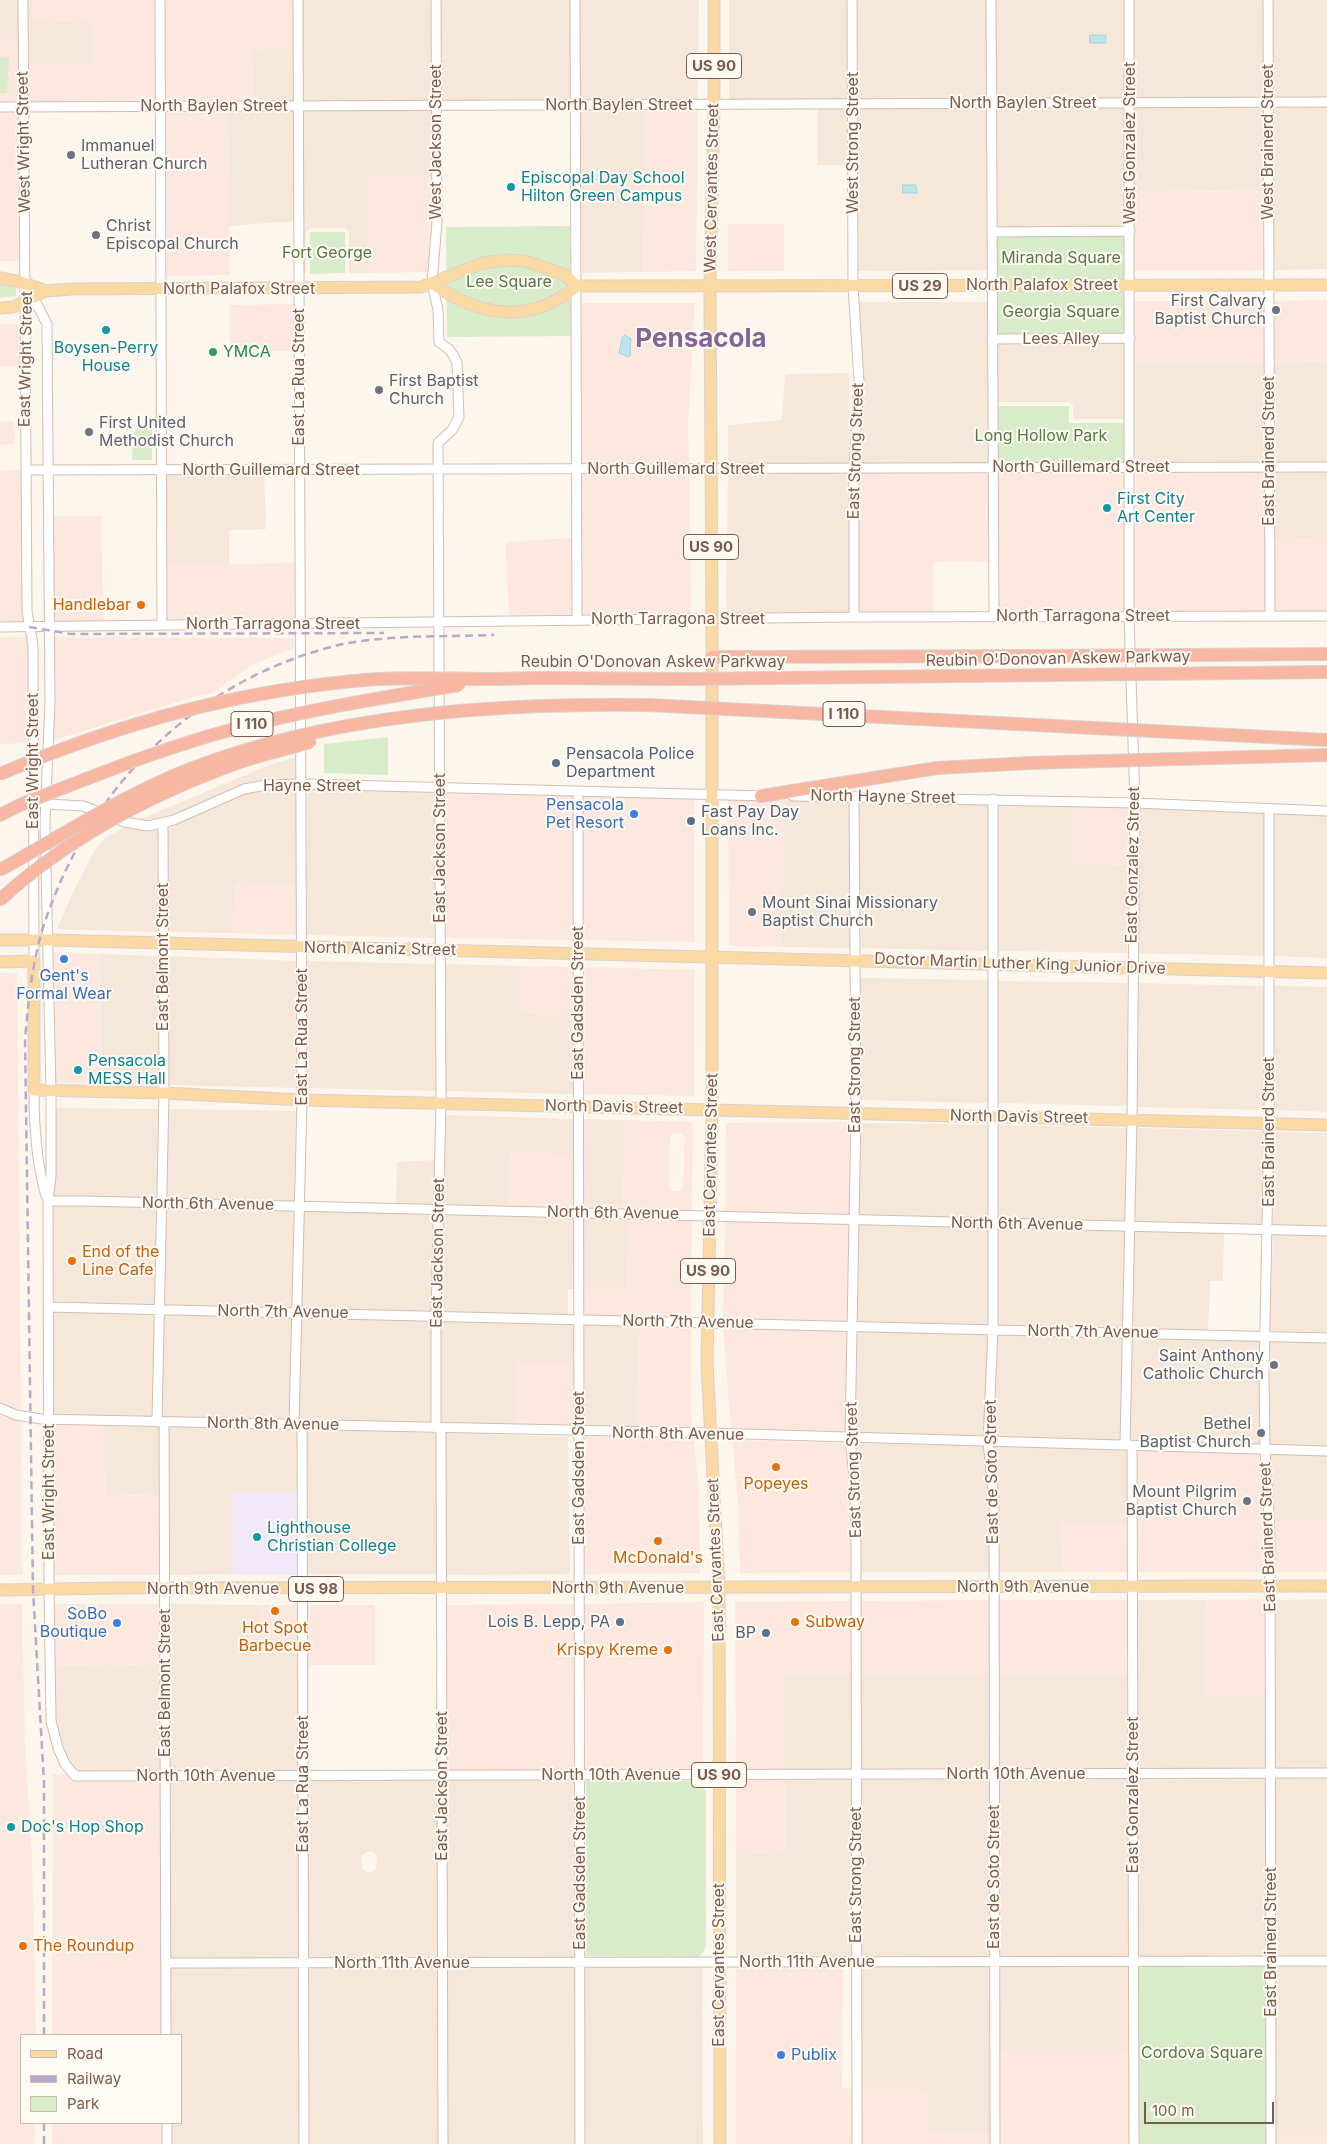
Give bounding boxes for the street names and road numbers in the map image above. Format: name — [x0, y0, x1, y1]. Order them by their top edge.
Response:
road number: US 90 — [686, 54, 742, 78]
street label: West Gonzalez Street — [1120, 62, 1140, 224]
street label: West Jackson Street — [426, 64, 446, 220]
street label: West Brainerd Street — [1258, 64, 1278, 220]
street label: West Wright Street — [13, 71, 35, 213]
street label: West Strong Street — [843, 72, 863, 214]
street label: North Baylen Street — [949, 93, 1097, 113]
street label: North Baylen Street — [545, 95, 693, 115]
street label: North Baylen Street — [140, 96, 288, 116]
street label: West Cervantes Street — [701, 103, 723, 273]
road number: US 29 — [892, 274, 948, 298]
street label: North Palafox Street — [966, 275, 1118, 295]
street label: North Palafox Street — [163, 279, 315, 299]
street label: East Wright Street — [15, 291, 37, 427]
street label: East La Rua Street — [289, 308, 309, 446]
street label: Lees Alley — [1022, 329, 1100, 349]
street label: East Brainerd Street — [1259, 376, 1279, 526]
street label: East Strong Street — [844, 382, 868, 520]
street label: North Guillemard Street — [992, 457, 1170, 477]
street label: North Guillemard Street — [587, 459, 765, 479]
street label: North Guillemard Street — [182, 460, 360, 480]
road number: US 90 — [684, 534, 738, 560]
street label: North Tarragona Street — [996, 606, 1170, 626]
street label: North Tarragona Street — [591, 609, 765, 629]
street label: North Tarragona Street — [186, 614, 360, 634]
street label: Reubin O'Donovan Askew Parkway — [925, 647, 1191, 671]
street label: Reubin O'Donovan Askew Parkway — [521, 652, 785, 672]
street label: East Wright Street — [23, 693, 43, 829]
road number: I 110 — [823, 702, 865, 726]
road number: I 110 — [231, 712, 273, 736]
street label: East Jackson Street — [430, 773, 450, 923]
street label: Hayne Street — [263, 776, 361, 796]
street label: North Hayne Street — [810, 786, 956, 808]
street label: East Gonzalez Street — [1122, 786, 1144, 944]
street label: East Belmont Street — [153, 883, 173, 1031]
street label: East Gadsden Street — [568, 926, 588, 1080]
street label: North Alcaniz Street — [304, 938, 456, 960]
street label: Doctor Martin Luther King Junior Drive — [874, 949, 1166, 979]
street label: East La Rua Street — [292, 968, 312, 1106]
street label: East Strong Street — [845, 997, 865, 1133]
street label: East Brainerd Street — [1259, 1057, 1279, 1207]
street label: East Cervantes Street — [700, 1073, 722, 1237]
street label: North Davis Street — [545, 1096, 683, 1118]
street label: North Davis Street — [950, 1106, 1088, 1128]
street label: East Jackson Street — [427, 1178, 449, 1328]
street label: North 6th Avenue — [142, 1193, 274, 1215]
street label: North 6th Avenue — [547, 1202, 679, 1224]
street label: North 6th Avenue — [951, 1213, 1083, 1235]
road number: US 90 — [680, 1258, 736, 1284]
street label: North 7th Avenue — [217, 1301, 349, 1323]
street label: North 7th Avenue — [622, 1311, 754, 1333]
street label: North 7th Avenue — [1027, 1321, 1159, 1343]
street label: East Gadsden Street — [569, 1391, 589, 1545]
street label: East de Soto Street — [981, 1400, 1003, 1544]
street label: East Strong Street — [842, 1401, 866, 1539]
street label: North 8th Avenue — [207, 1413, 339, 1435]
street label: North 8th Avenue — [612, 1423, 744, 1445]
street label: East Wright Street — [39, 1424, 59, 1560]
street label: East Brainerd Street — [1256, 1462, 1280, 1612]
street label: East Cervantes Street — [704, 1478, 728, 1642]
road number: US 98 — [288, 1576, 344, 1602]
street label: North 9th Avenue — [957, 1577, 1089, 1597]
street label: North 9th Avenue — [552, 1578, 684, 1598]
street label: North 9th Avenue — [147, 1579, 279, 1599]
street label: East Belmont Street — [155, 1609, 175, 1757]
street label: East Jackson Street — [432, 1711, 452, 1861]
street label: East La Rua Street — [293, 1715, 313, 1853]
street label: East Gonzalez Street — [1123, 1716, 1143, 1874]
road number: US 90 — [692, 1762, 746, 1788]
street label: North 10th Avenue — [946, 1764, 1086, 1784]
street label: North 10th Avenue — [541, 1765, 681, 1785]
street label: North 10th Avenue — [136, 1766, 276, 1786]
street label: East Gadsden Street — [570, 1796, 590, 1950]
street label: East de Soto Street — [984, 1805, 1004, 1949]
street label: East Strong Street — [846, 1807, 866, 1943]
street label: East Brainerd Street — [1261, 1867, 1281, 2017]
street label: East Cervantes Street — [709, 1883, 729, 2047]
street label: North 11th Avenue — [739, 1952, 875, 1972]
street label: North 11th Avenue — [334, 1953, 470, 1973]

